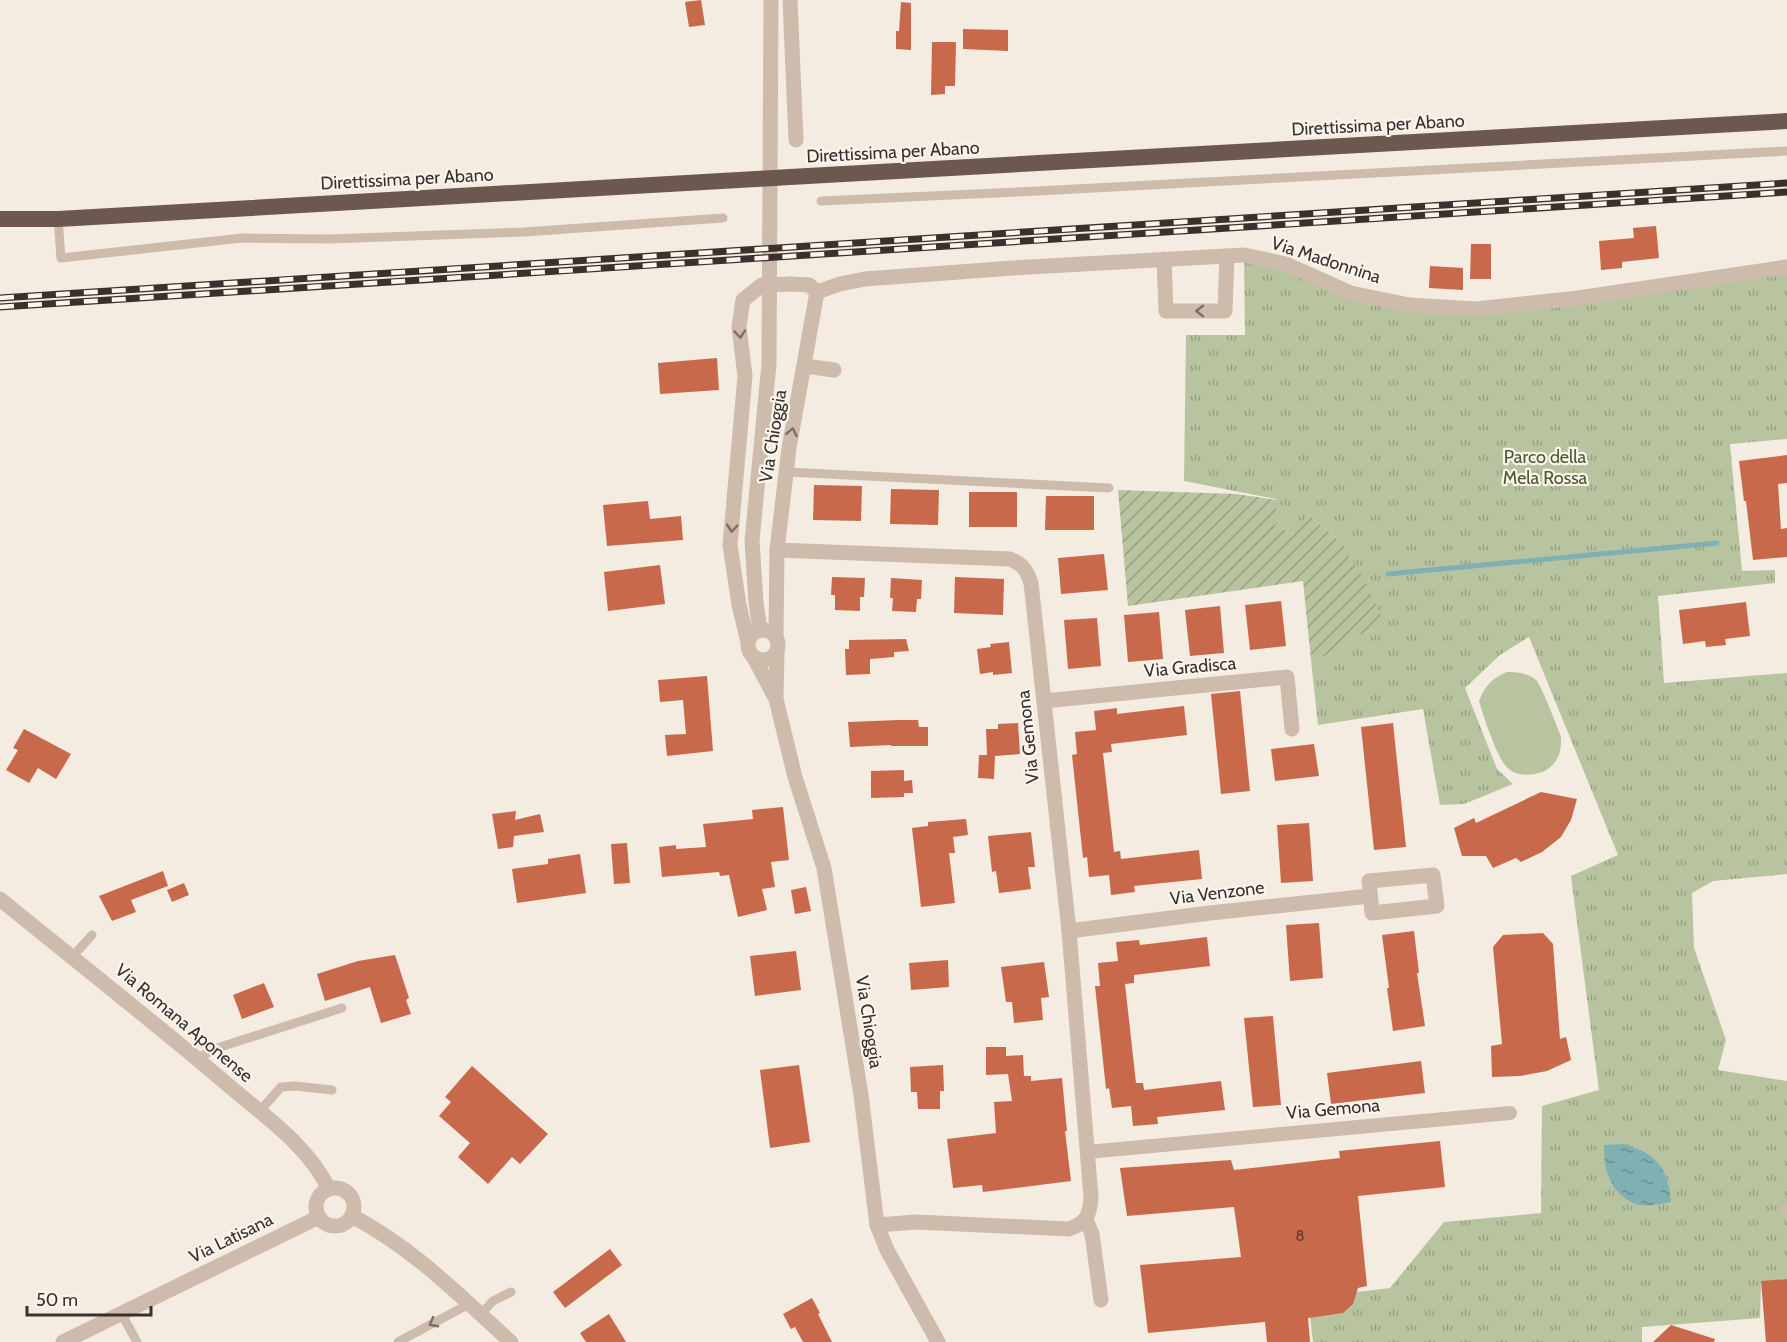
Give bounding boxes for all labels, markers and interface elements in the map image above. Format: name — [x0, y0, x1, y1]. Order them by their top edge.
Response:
street label: Direttissima per Abano — [1291, 109, 1465, 141]
street label: Direttissima per Abano — [806, 136, 980, 168]
street label: Direttissima per Abano — [320, 163, 494, 195]
street label: Via Madonnina — [1268, 232, 1384, 288]
one-way arrow — [1196, 305, 1205, 317]
one-way arrow — [734, 330, 747, 339]
street label: Via Chioggia — [755, 388, 791, 484]
one-way arrow — [785, 427, 798, 437]
park label: Parco della Mela Rossa — [1503, 446, 1588, 489]
one-way arrow — [726, 524, 739, 533]
street label: Via Gradisca — [1143, 652, 1237, 682]
street label: Via Gemona — [1012, 689, 1044, 785]
street label: Via Venzone — [1169, 876, 1265, 910]
street label: Via Romana Aponense — [111, 959, 257, 1087]
street label: Via Chioggia — [851, 974, 887, 1070]
street label: Via Gemona — [1285, 1094, 1381, 1124]
street label: Via Latisana — [186, 1208, 277, 1268]
house number: 8 — [1295, 1227, 1305, 1245]
scale bar — [27, 1279, 152, 1317]
text: 50 m — [36, 1289, 78, 1311]
one-way arrow — [429, 1316, 439, 1327]

